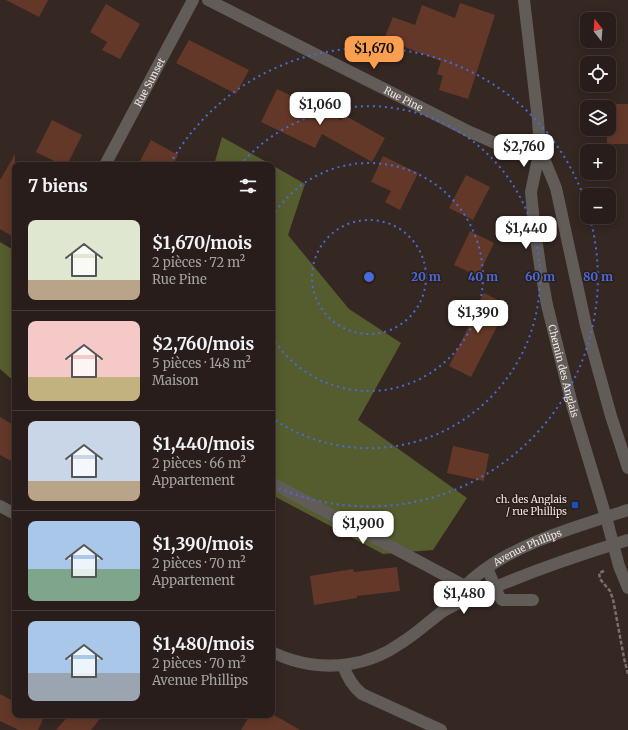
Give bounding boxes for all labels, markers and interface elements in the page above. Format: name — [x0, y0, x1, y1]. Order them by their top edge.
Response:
north arrow — [580, 12, 616, 48]
map controls — [580, 12, 616, 224]
pin: $1,670 — [341, 36, 407, 70]
text: $1,670 — [354, 40, 394, 57]
street label: Rue Sunset — [131, 56, 168, 109]
button: locate — [580, 56, 616, 92]
street label: Rue Pine — [382, 84, 425, 114]
pin: $1,060 — [287, 92, 353, 126]
text: $1,060 — [299, 96, 341, 113]
button: layers — [580, 100, 616, 136]
pin: $2,760 — [491, 134, 557, 168]
text: $2,760 — [503, 138, 545, 155]
button: + — [580, 144, 616, 180]
text: 7 biens — [28, 175, 88, 197]
icon: filters — [237, 175, 259, 197]
button: − — [580, 188, 616, 224]
pin: $1,440 — [493, 216, 559, 250]
text: $1,440 — [505, 220, 547, 237]
text: $1,670/mois — [152, 232, 252, 254]
icon: home — [60, 236, 108, 284]
text: 2 pièces · 72 m² — [152, 254, 245, 271]
text: 20 m — [411, 269, 441, 284]
text: 40 m — [468, 269, 498, 284]
text: 60 m — [525, 269, 555, 284]
text: 80 m — [583, 269, 613, 284]
centre of rings — [362, 270, 376, 284]
text: Rue Pine — [152, 271, 207, 288]
pin: $1,390 — [445, 300, 511, 334]
text: $1,390 — [457, 304, 499, 321]
street label: Chemin des Anglais — [545, 323, 582, 419]
text: $2,760/mois — [152, 333, 254, 355]
icon: home — [60, 337, 108, 385]
text: 5 pièces · 148 m² — [152, 355, 251, 372]
text: Maison — [152, 372, 199, 389]
text: $1,440/mois — [152, 433, 255, 455]
icon: home — [60, 437, 108, 485]
text: 2 pièces · 66 m² — [152, 455, 246, 472]
text: Appartement — [152, 472, 235, 489]
place label: ch. des Anglais / rue Phillips — [496, 493, 567, 518]
marker: ch. des Anglais / rue Phillips — [570, 500, 580, 510]
pin: $1,900 — [330, 511, 396, 545]
text: $1,900 — [342, 515, 384, 532]
street label: Avenue Phillips — [490, 526, 563, 570]
text: $1,390/mois — [152, 533, 254, 555]
icon: home — [60, 537, 108, 585]
text: 2 pièces · 70 m² — [152, 555, 246, 572]
text: Appartement — [152, 572, 235, 589]
pin: $1,480 — [431, 581, 497, 615]
text: $1,480 — [443, 585, 485, 602]
text: $1,480/mois — [152, 633, 255, 655]
icon: home — [60, 637, 108, 685]
text: 2 pièces · 70 m² — [152, 655, 246, 672]
text: Avenue Phillips — [152, 672, 248, 689]

